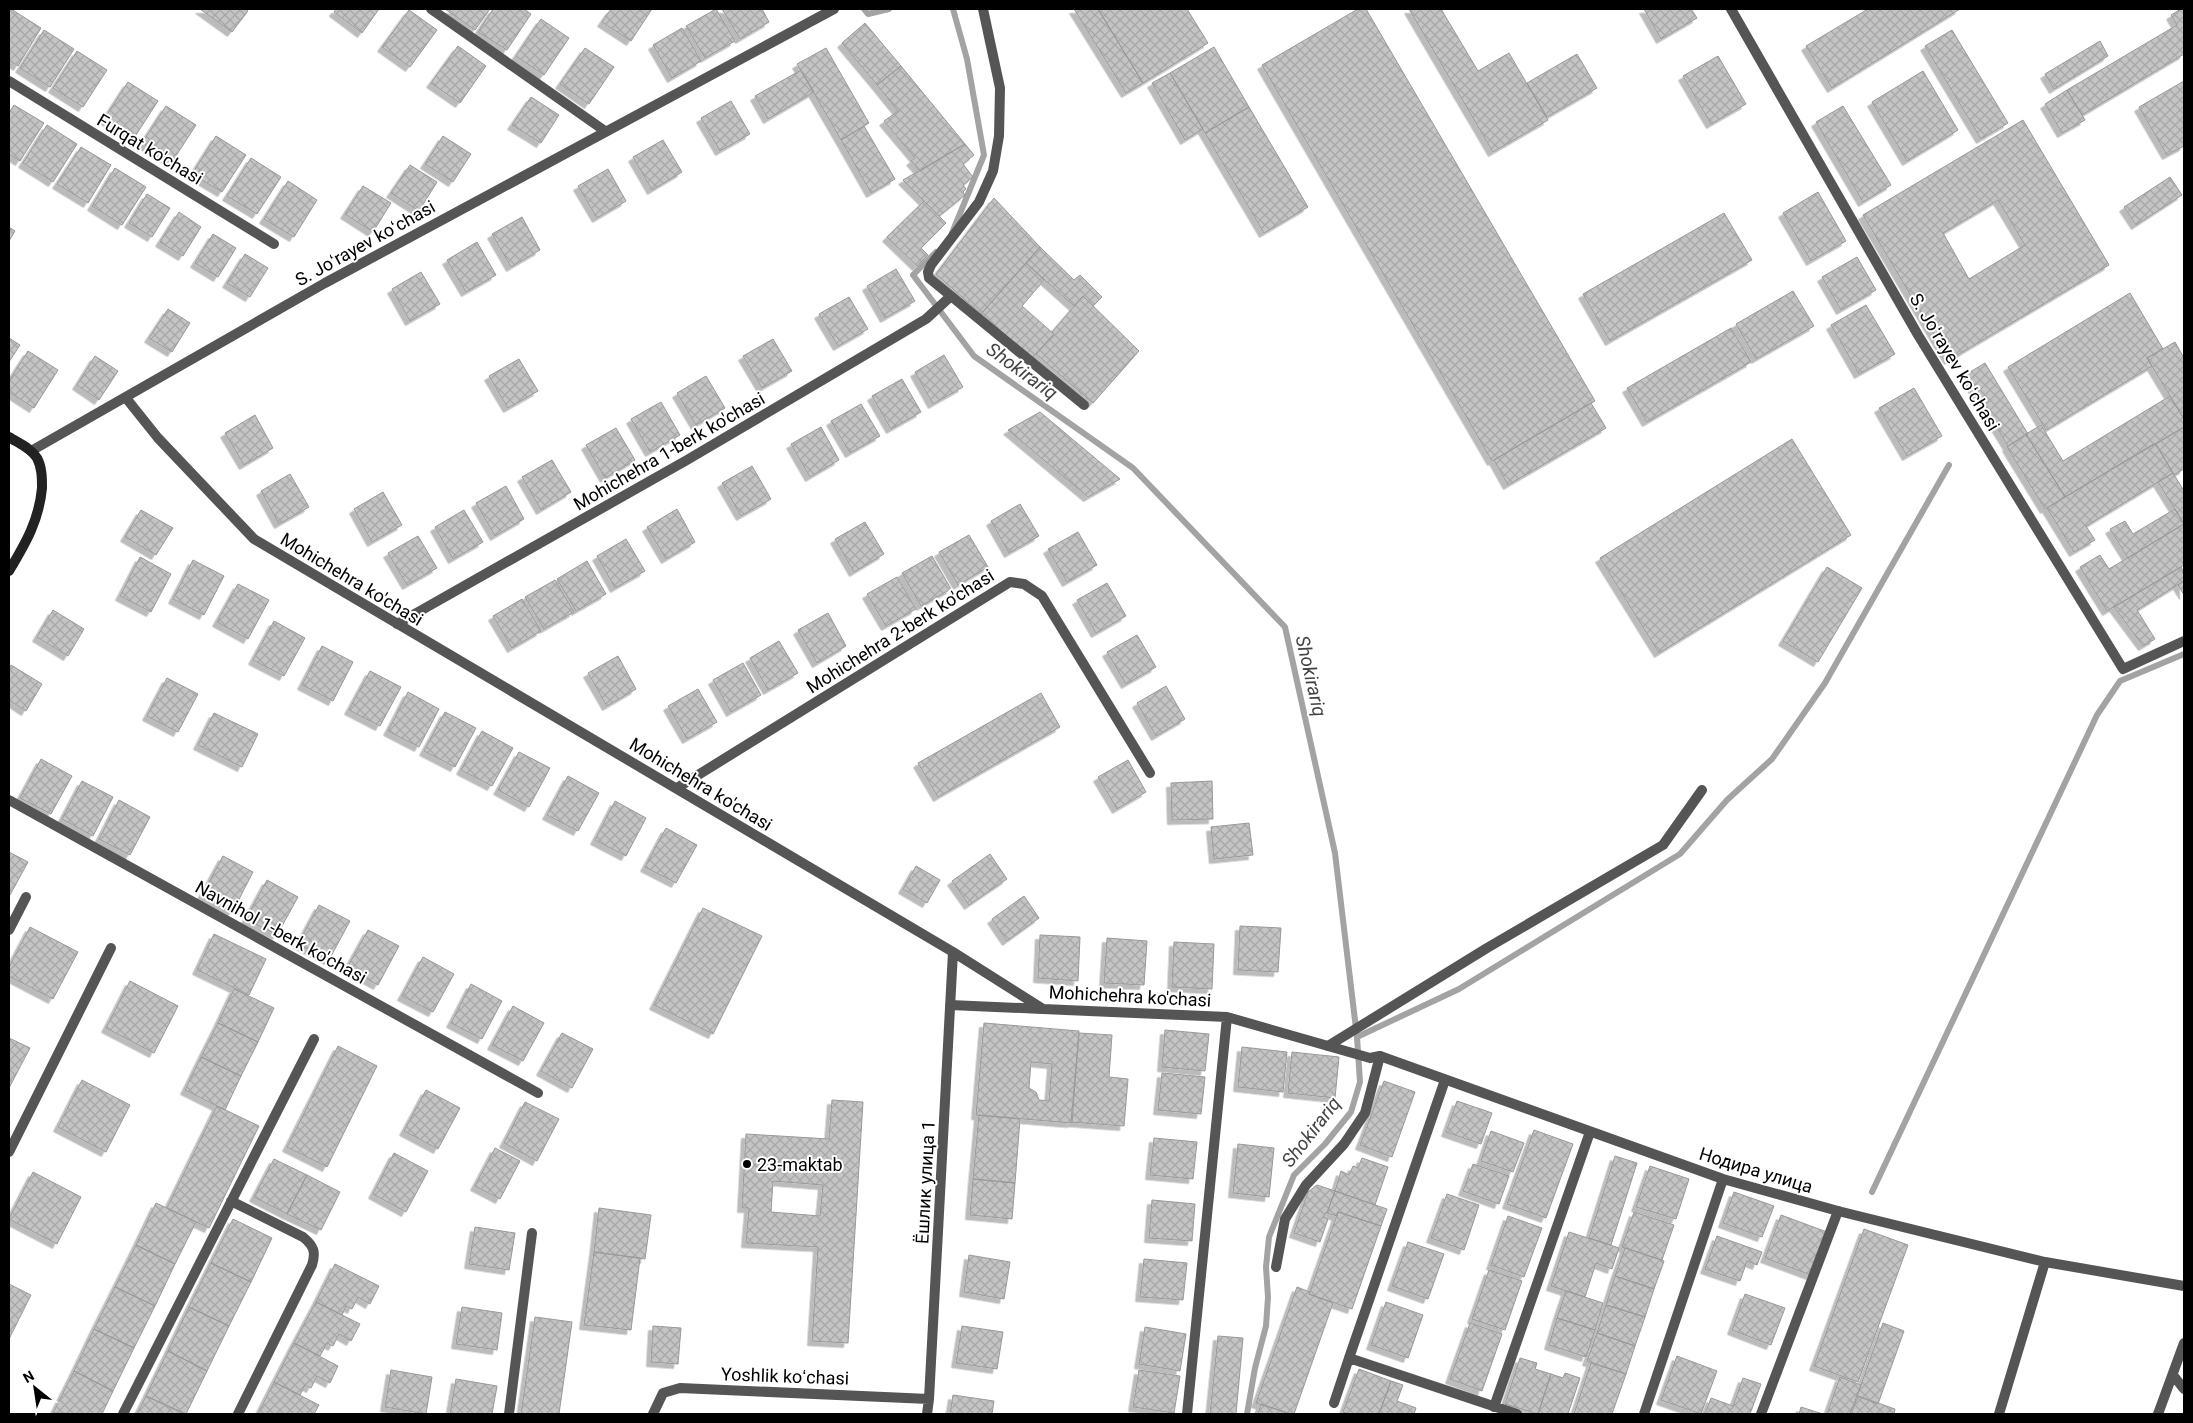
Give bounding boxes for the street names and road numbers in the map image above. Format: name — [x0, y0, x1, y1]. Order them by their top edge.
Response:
street label: Furqat ko'chasi — [93, 109, 207, 189]
street label: S. Joʻrayev koʻchasi — [291, 196, 439, 290]
street label: S. Joʻrayev koʻchasi — [1906, 289, 2004, 435]
street label: Mohichehra 1-berk ko'chasi — [570, 388, 768, 514]
street label: Mohichehra ko'chasi — [277, 528, 427, 630]
street label: Mohichehra 2-berk ko'chasi — [802, 565, 998, 697]
street label: Mohichehra ko'chasi — [626, 733, 776, 835]
street label: Navnihol 1-berk ko'chasi — [192, 876, 370, 988]
street label: Mohichehra ko'chasi — [1048, 981, 1212, 1011]
street label: Ёшлик улица 1 — [911, 1120, 939, 1244]
street label: Нодира улица — [1697, 1143, 1815, 1197]
street label: Yoshlik koʻchasi — [721, 1363, 849, 1389]

